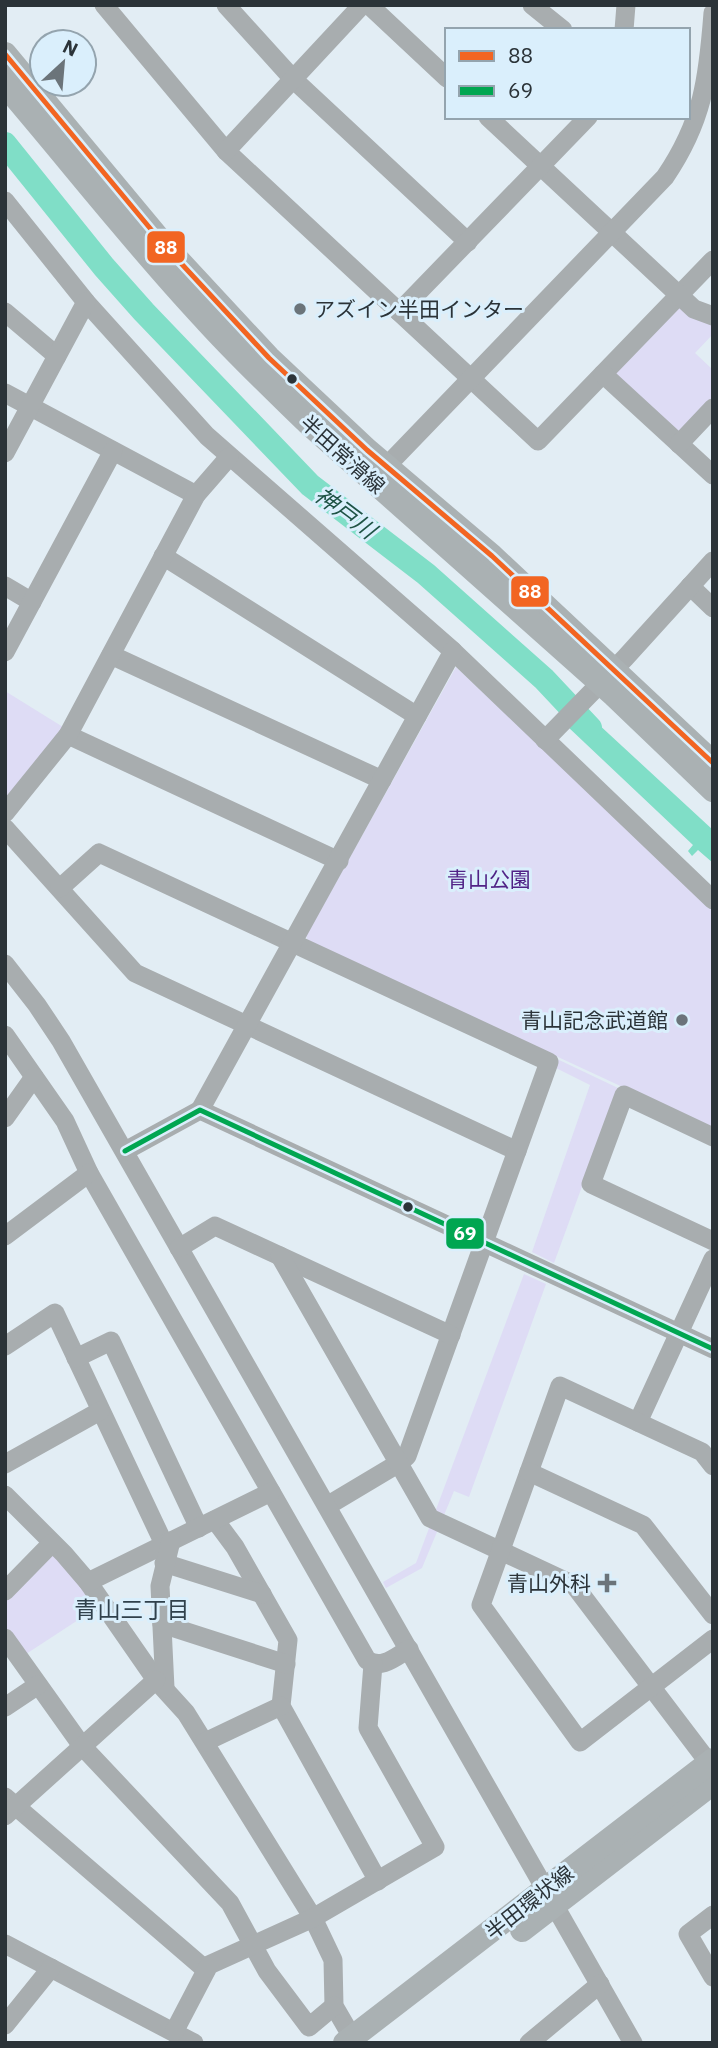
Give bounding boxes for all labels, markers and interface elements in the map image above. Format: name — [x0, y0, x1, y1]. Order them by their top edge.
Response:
north arrow — [28, 28, 98, 98]
legend — [445, 28, 690, 119]
text: N — [59, 34, 82, 62]
text: 88 — [508, 41, 533, 69]
text: 69 — [508, 76, 533, 104]
line badge: 88 — [146, 230, 186, 264]
text: 88 — [155, 235, 177, 259]
place label: アズイン半田インター — [314, 295, 524, 323]
marker: アズイン半田インター — [292, 301, 308, 317]
unlabelled marker — [285, 372, 299, 386]
street label: 半田常滑線 — [295, 408, 391, 500]
water label: 神戸川 — [309, 479, 385, 547]
line badge: 88 — [510, 575, 550, 608]
text: 88 — [519, 579, 541, 603]
park label: 青山公園 — [447, 865, 531, 893]
place label: 青山記念武道館 — [521, 1006, 668, 1034]
marker: 青山記念武道館 — [674, 1012, 690, 1028]
unlabelled marker — [401, 1200, 415, 1214]
line badge: 69 — [445, 1217, 485, 1250]
text: 69 — [454, 1221, 476, 1245]
place label: 青山外科 — [507, 1569, 591, 1597]
marker: 青山外科 — [597, 1573, 617, 1593]
district label: 青山三丁目 — [75, 1594, 190, 1624]
street label: 半田環状線 — [479, 1859, 579, 1945]

